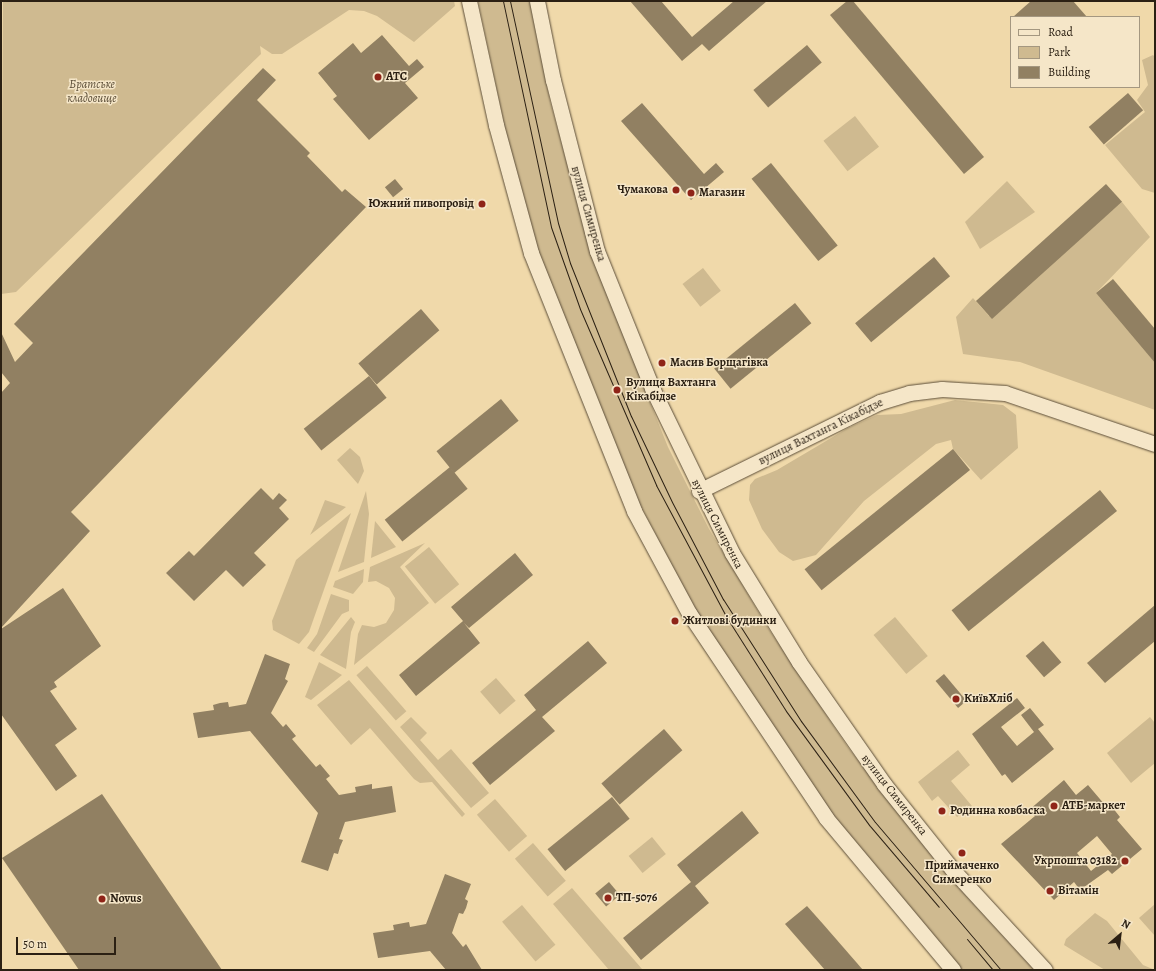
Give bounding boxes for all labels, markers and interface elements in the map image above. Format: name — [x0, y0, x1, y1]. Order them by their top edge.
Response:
legend — [1010, 16, 1140, 88]
text: Road — [1048, 24, 1073, 40]
text: Park — [1048, 44, 1071, 60]
text: Building — [1048, 64, 1090, 80]
place label: АТС — [386, 70, 407, 84]
marker: АТС — [373, 72, 383, 82]
park label: Братське кладовище — [67, 78, 117, 106]
street label: вулиця Симиренка — [567, 165, 609, 263]
place label: Чумакова — [617, 183, 668, 197]
marker: Чумакова — [671, 185, 681, 195]
place label: Магазин — [699, 186, 745, 200]
marker: Магазин — [686, 188, 696, 198]
place label: Южний пивопровід — [368, 197, 474, 211]
marker: Южний пивопровід — [477, 199, 487, 209]
place label: Масив Борщагівка — [670, 356, 768, 370]
marker: Масив Борщагівка — [657, 358, 667, 368]
place label: Вулиця Вахтанга Кікабідзе — [626, 376, 716, 404]
marker: Вулиця Вахтанга Кікабідзе — [611, 384, 623, 396]
street label: вулиця Вахтанга Кікабідзе — [756, 395, 886, 469]
street label: вулиця Симиренка — [688, 477, 746, 571]
place label: Житлові будинки — [683, 614, 777, 628]
marker: Житлові будинки — [670, 616, 680, 626]
place label: КиївХліб — [964, 692, 1013, 706]
marker: КиївХліб — [951, 694, 961, 704]
street label: вулиця Симиренка — [858, 752, 930, 838]
place label: АТБ-маркет — [1062, 799, 1125, 813]
marker: АТБ-маркет — [1049, 801, 1059, 811]
place label: Родинна ковбаска — [950, 804, 1045, 818]
marker: Родинна ковбаска — [937, 806, 947, 816]
marker: Приймаченко Симеренко — [957, 848, 967, 858]
place label: Укрпошта 03182 — [1034, 854, 1117, 868]
marker: Укрпошта 03182 — [1120, 856, 1130, 866]
place label: Приймаченко Симеренко — [925, 859, 999, 887]
place label: Вітамін — [1058, 884, 1099, 898]
marker: Вітамін — [1045, 886, 1055, 896]
place label: ТП-5076 — [616, 891, 657, 905]
place label: Novus — [110, 892, 142, 906]
marker: ТП-5076 — [603, 893, 613, 903]
marker: Novus — [97, 894, 107, 904]
north arrow — [1100, 915, 1140, 955]
text: N — [1119, 915, 1133, 932]
scale bar — [18, 929, 118, 955]
text: 50 m — [23, 936, 47, 952]

